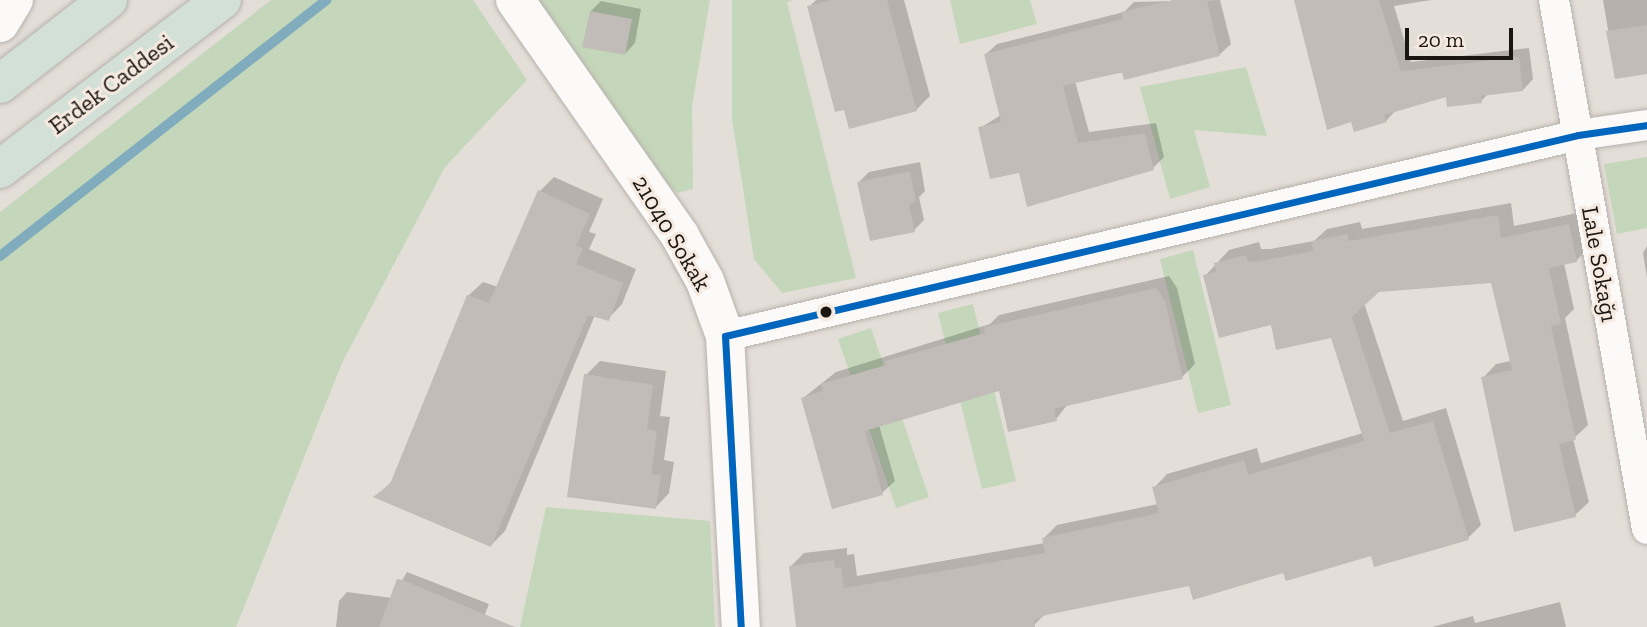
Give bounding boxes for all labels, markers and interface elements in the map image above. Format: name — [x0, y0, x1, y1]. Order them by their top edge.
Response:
scale bar — [1409, 14, 1518, 58]
text: 20 m — [1418, 27, 1464, 52]
street label: Erdek Caddesi — [43, 28, 179, 140]
street label: 21040 Sokak — [626, 170, 718, 296]
street label: Lale Sokağı — [1576, 204, 1624, 324]
unlabelled marker — [819, 305, 833, 319]

